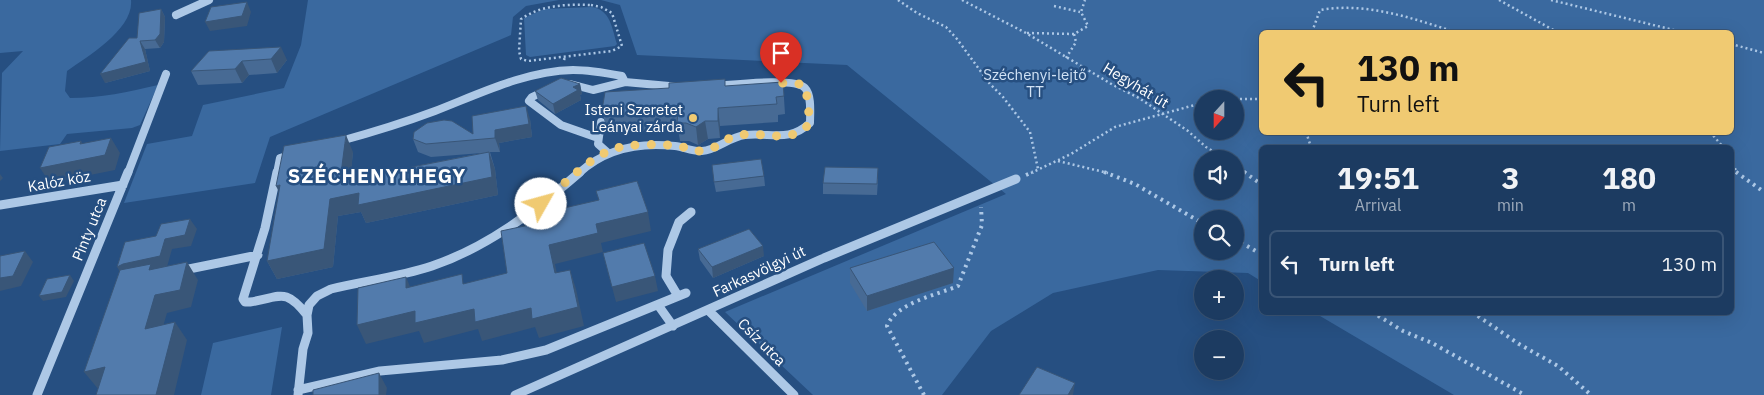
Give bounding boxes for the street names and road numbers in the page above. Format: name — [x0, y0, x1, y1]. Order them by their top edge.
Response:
street label: Hegyhát út — [1100, 58, 1172, 112]
street label: Kalóz köz — [26, 166, 92, 196]
street label: Pinty utca — [68, 194, 110, 264]
street label: Farkasvölgyi út — [709, 241, 809, 301]
street label: Csíz utca — [734, 314, 790, 370]

